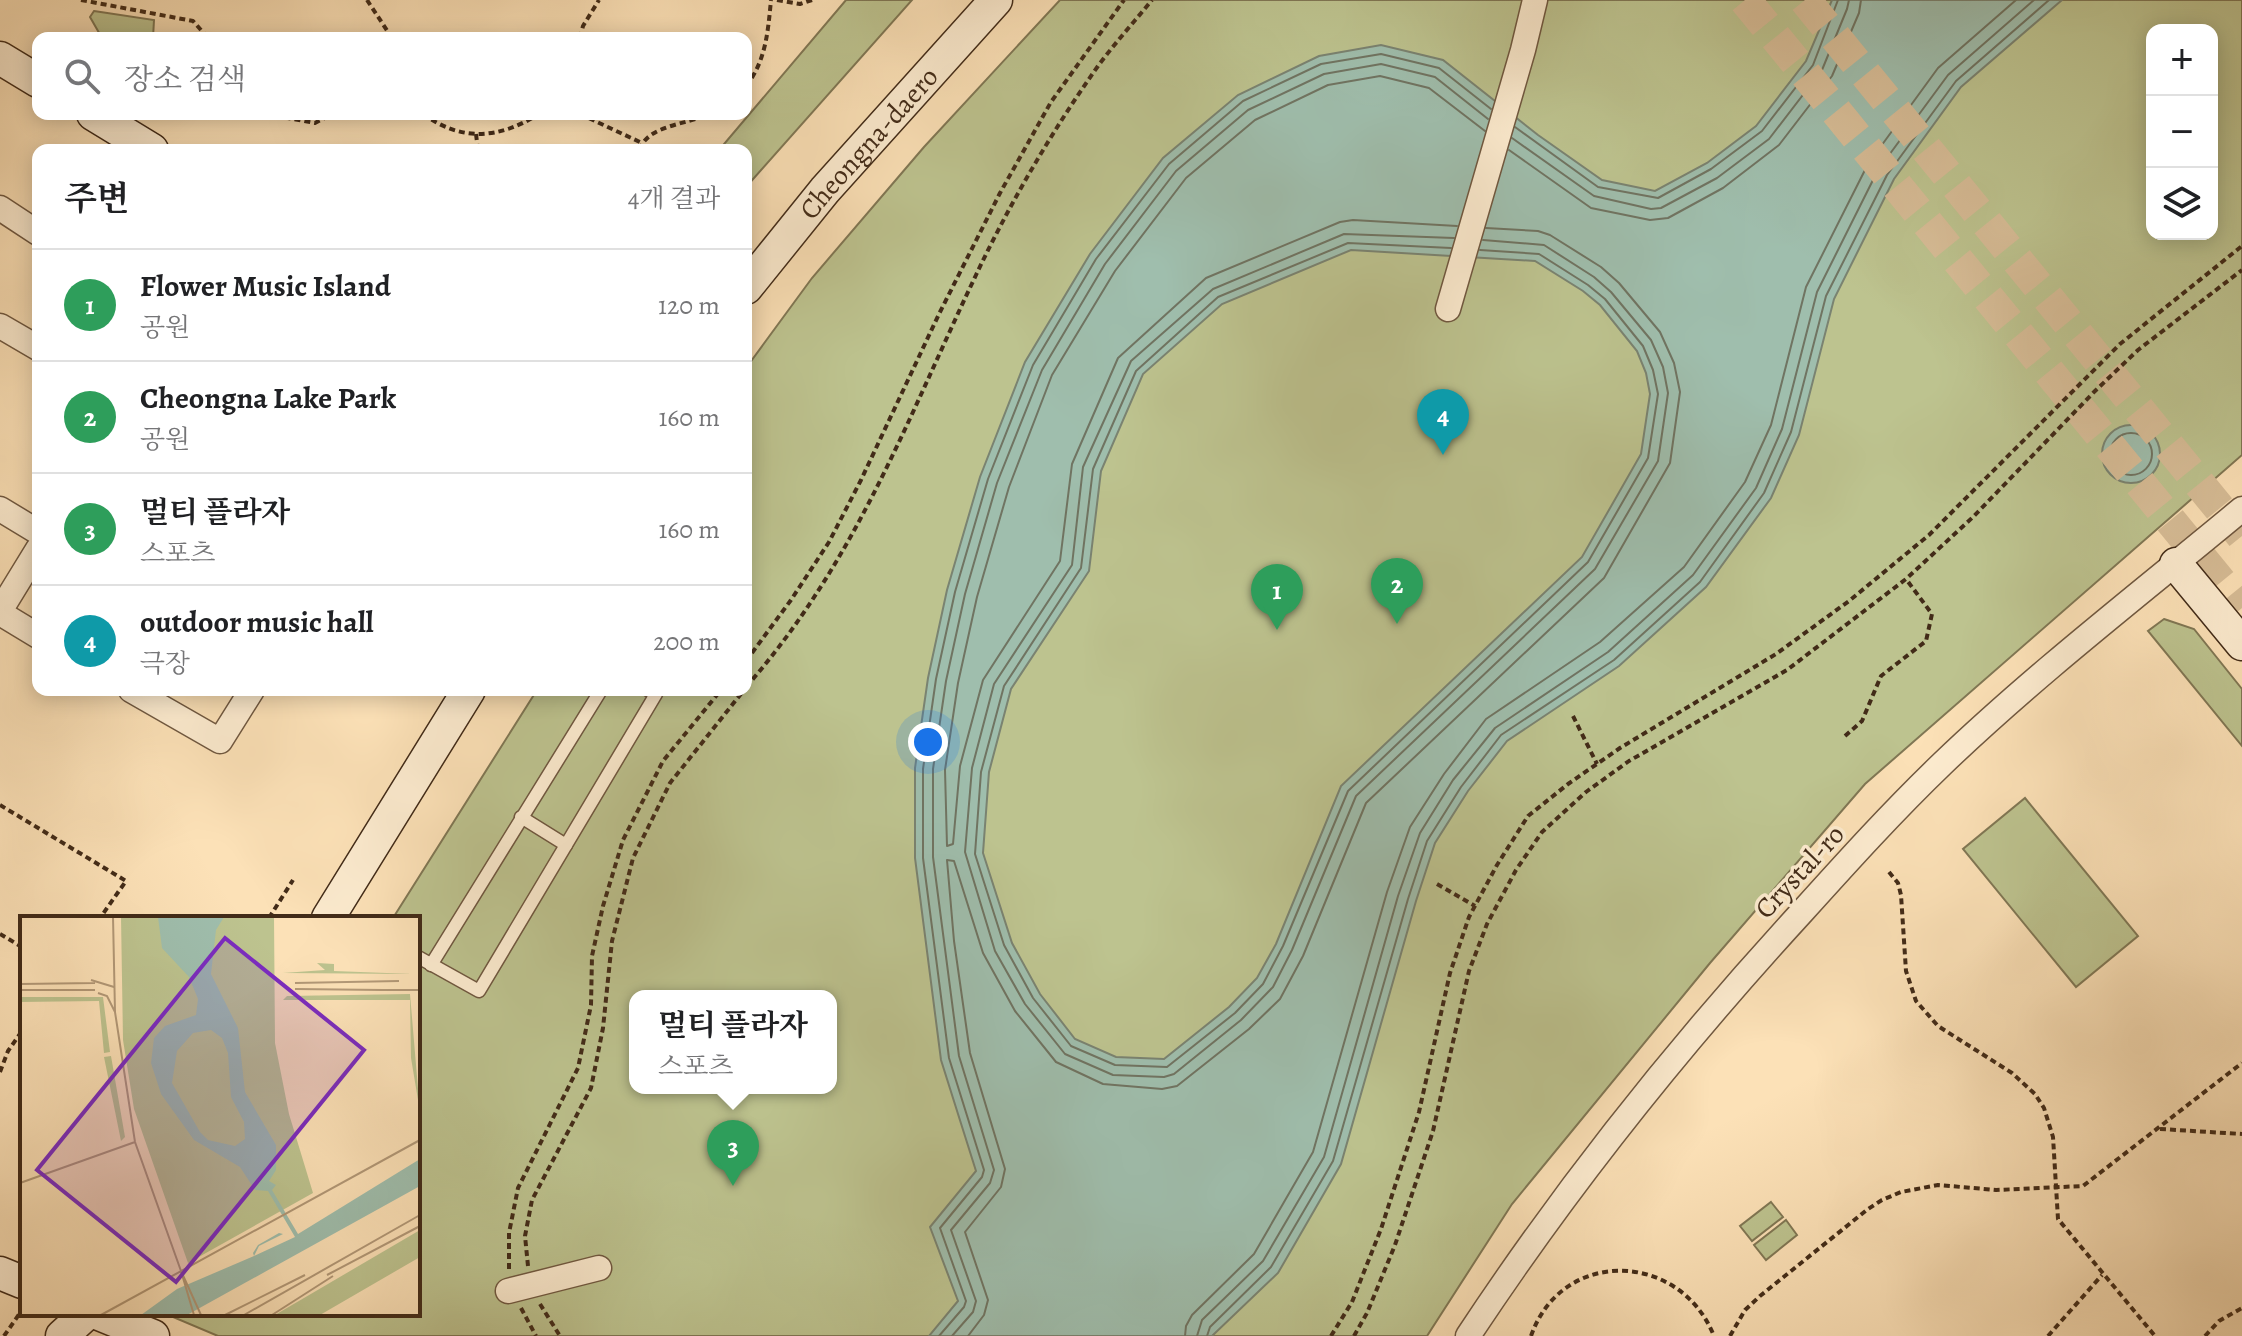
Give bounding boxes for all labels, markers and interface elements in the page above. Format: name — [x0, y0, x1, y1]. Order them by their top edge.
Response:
map controls — [2146, 24, 2218, 240]
button: + — [2146, 24, 2218, 96]
search box — [32, 32, 752, 120]
icon: search — [60, 54, 104, 98]
text: 장소 검색 — [124, 59, 246, 99]
street label: Cheongna-daero — [791, 59, 947, 228]
button: − — [2146, 96, 2218, 168]
button: layers — [2146, 168, 2218, 240]
text: 주변 — [64, 175, 130, 222]
text: 4개 결과 — [628, 181, 720, 216]
text: Flower Music Island — [140, 266, 391, 306]
text: 1 — [85, 288, 95, 323]
text: 120 m — [658, 288, 720, 323]
text: 공원 — [140, 310, 190, 345]
text: Cheongna Lake Park — [140, 378, 396, 418]
pin: 4 — [1417, 389, 1469, 455]
text: 2 — [84, 400, 96, 435]
text: 160 m — [658, 400, 720, 435]
text: 공원 — [140, 422, 190, 457]
text: 멀티 플라자 — [140, 492, 290, 532]
text: 3 — [84, 512, 96, 547]
text: 160 m — [658, 512, 720, 547]
text: 스포츠 — [140, 536, 215, 571]
pin: 2 — [1371, 558, 1423, 624]
pin: 1 — [1251, 564, 1303, 630]
text: outdoor music hall — [140, 602, 374, 642]
text: 4 — [84, 624, 96, 659]
text: 200 m — [653, 624, 720, 659]
text: 극장 — [140, 646, 190, 681]
your location — [908, 722, 948, 762]
street label: Crystal-ro — [1746, 816, 1853, 927]
inset map — [20, 916, 420, 1316]
popup — [629, 990, 837, 1094]
text: 멀티 플라자 — [658, 1005, 808, 1045]
text: 스포츠 — [658, 1049, 733, 1084]
pin: 3 — [707, 1120, 759, 1186]

